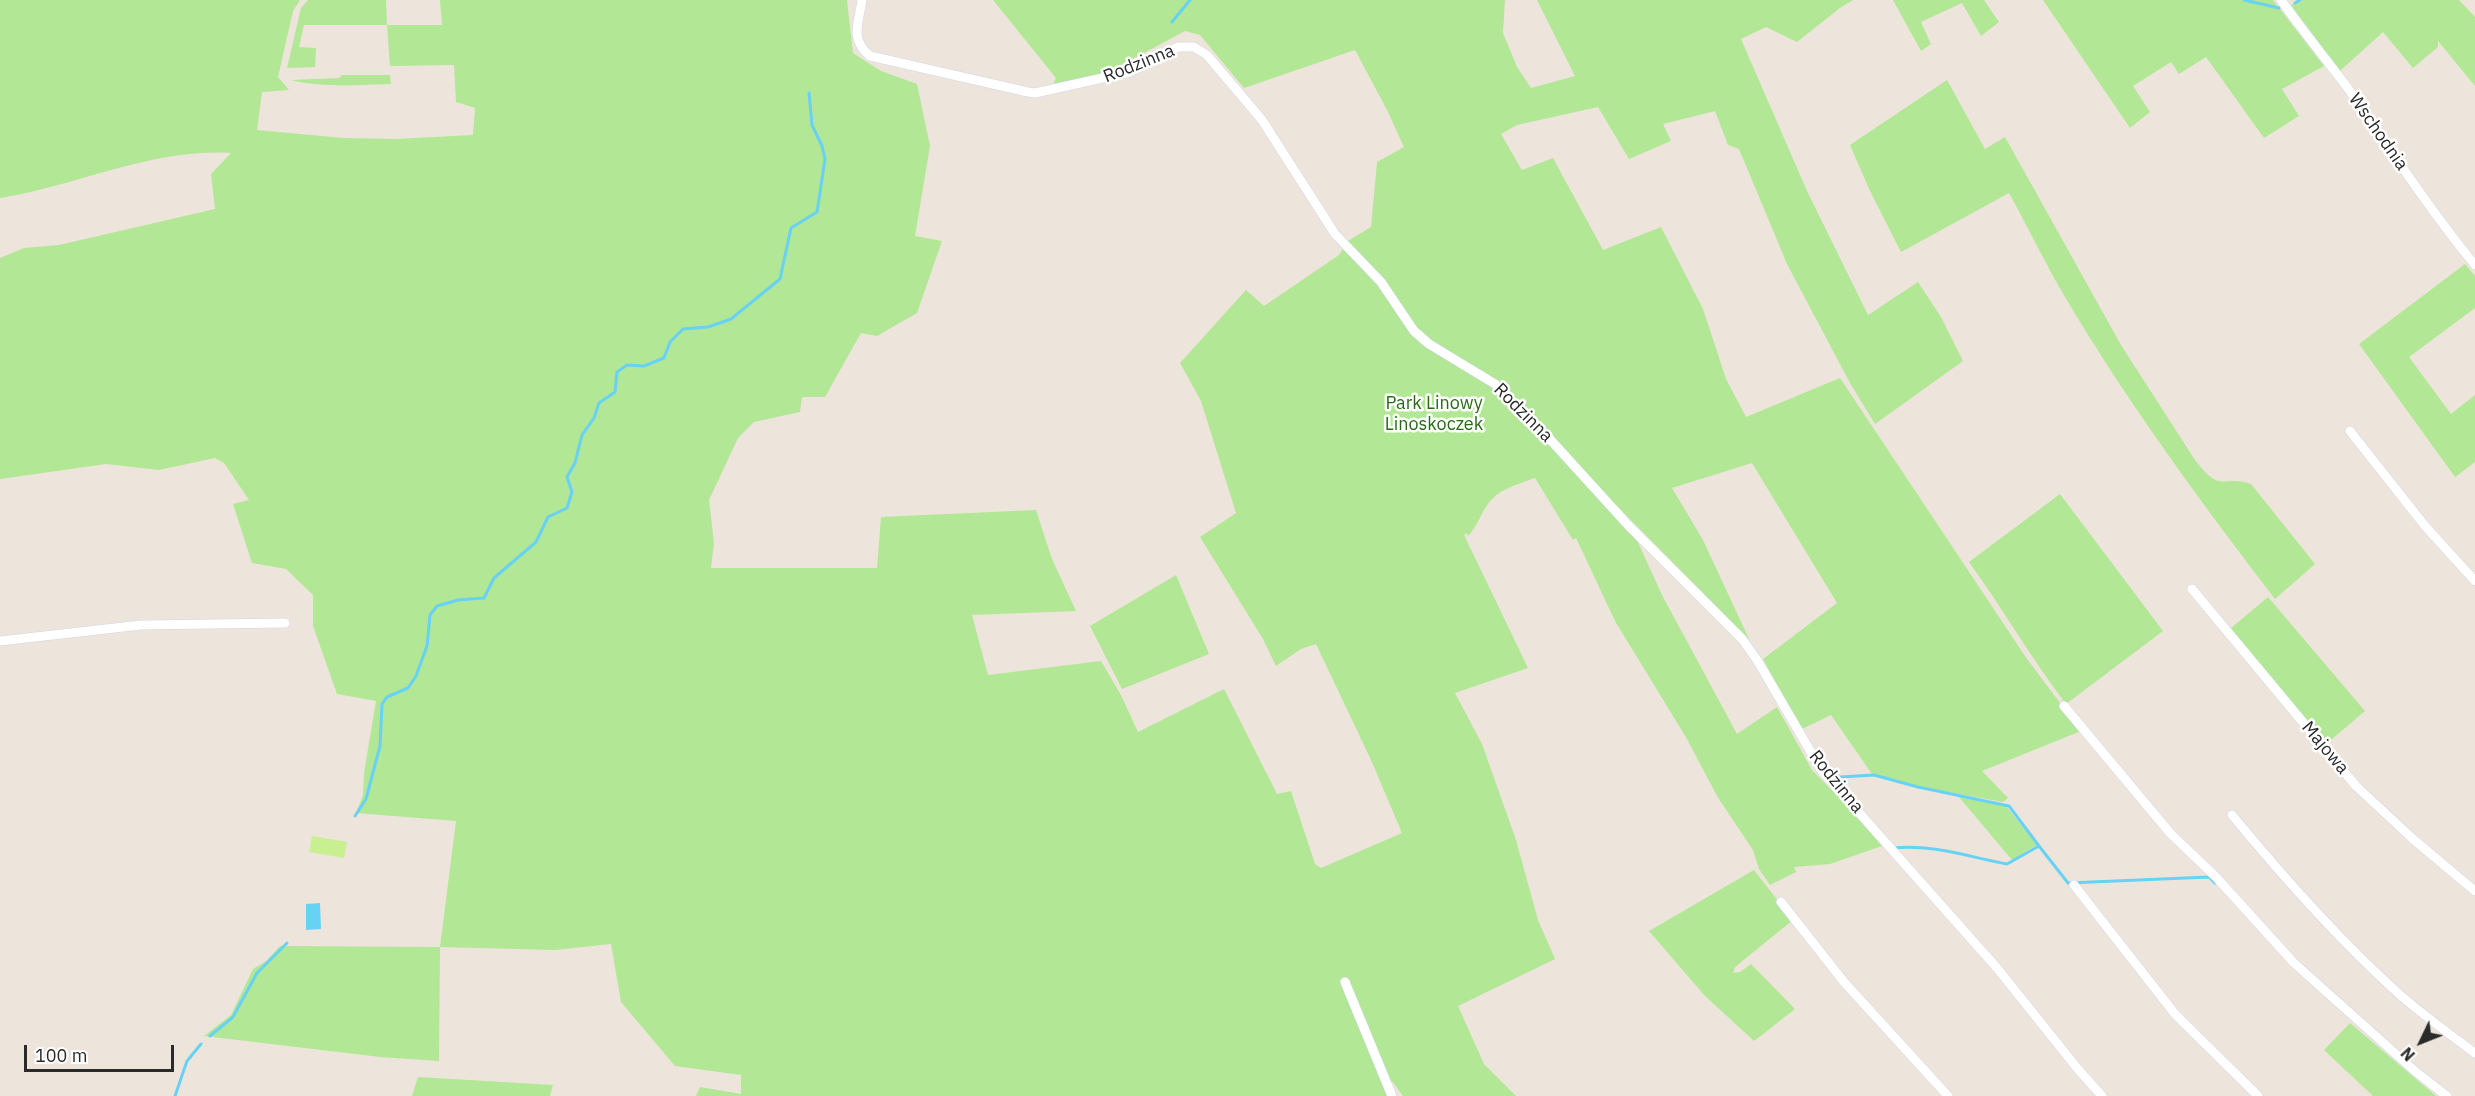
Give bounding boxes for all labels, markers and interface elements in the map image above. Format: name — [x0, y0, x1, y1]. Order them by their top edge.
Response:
street label: Rodzinna — [1100, 40, 1178, 88]
street label: Wschodnia — [2344, 89, 2412, 175]
street label: Rodzinna — [1489, 379, 1557, 447]
park label: Park Linowy Linoskoczek — [1385, 393, 1483, 436]
street label: Majowa — [2297, 717, 2353, 779]
street label: Rodzinna — [1804, 746, 1868, 818]
north arrow — [2391, 1012, 2451, 1072]
scale bar — [27, 1033, 177, 1071]
text: N — [2397, 1043, 2419, 1065]
text: 100 m — [35, 1044, 87, 1067]

